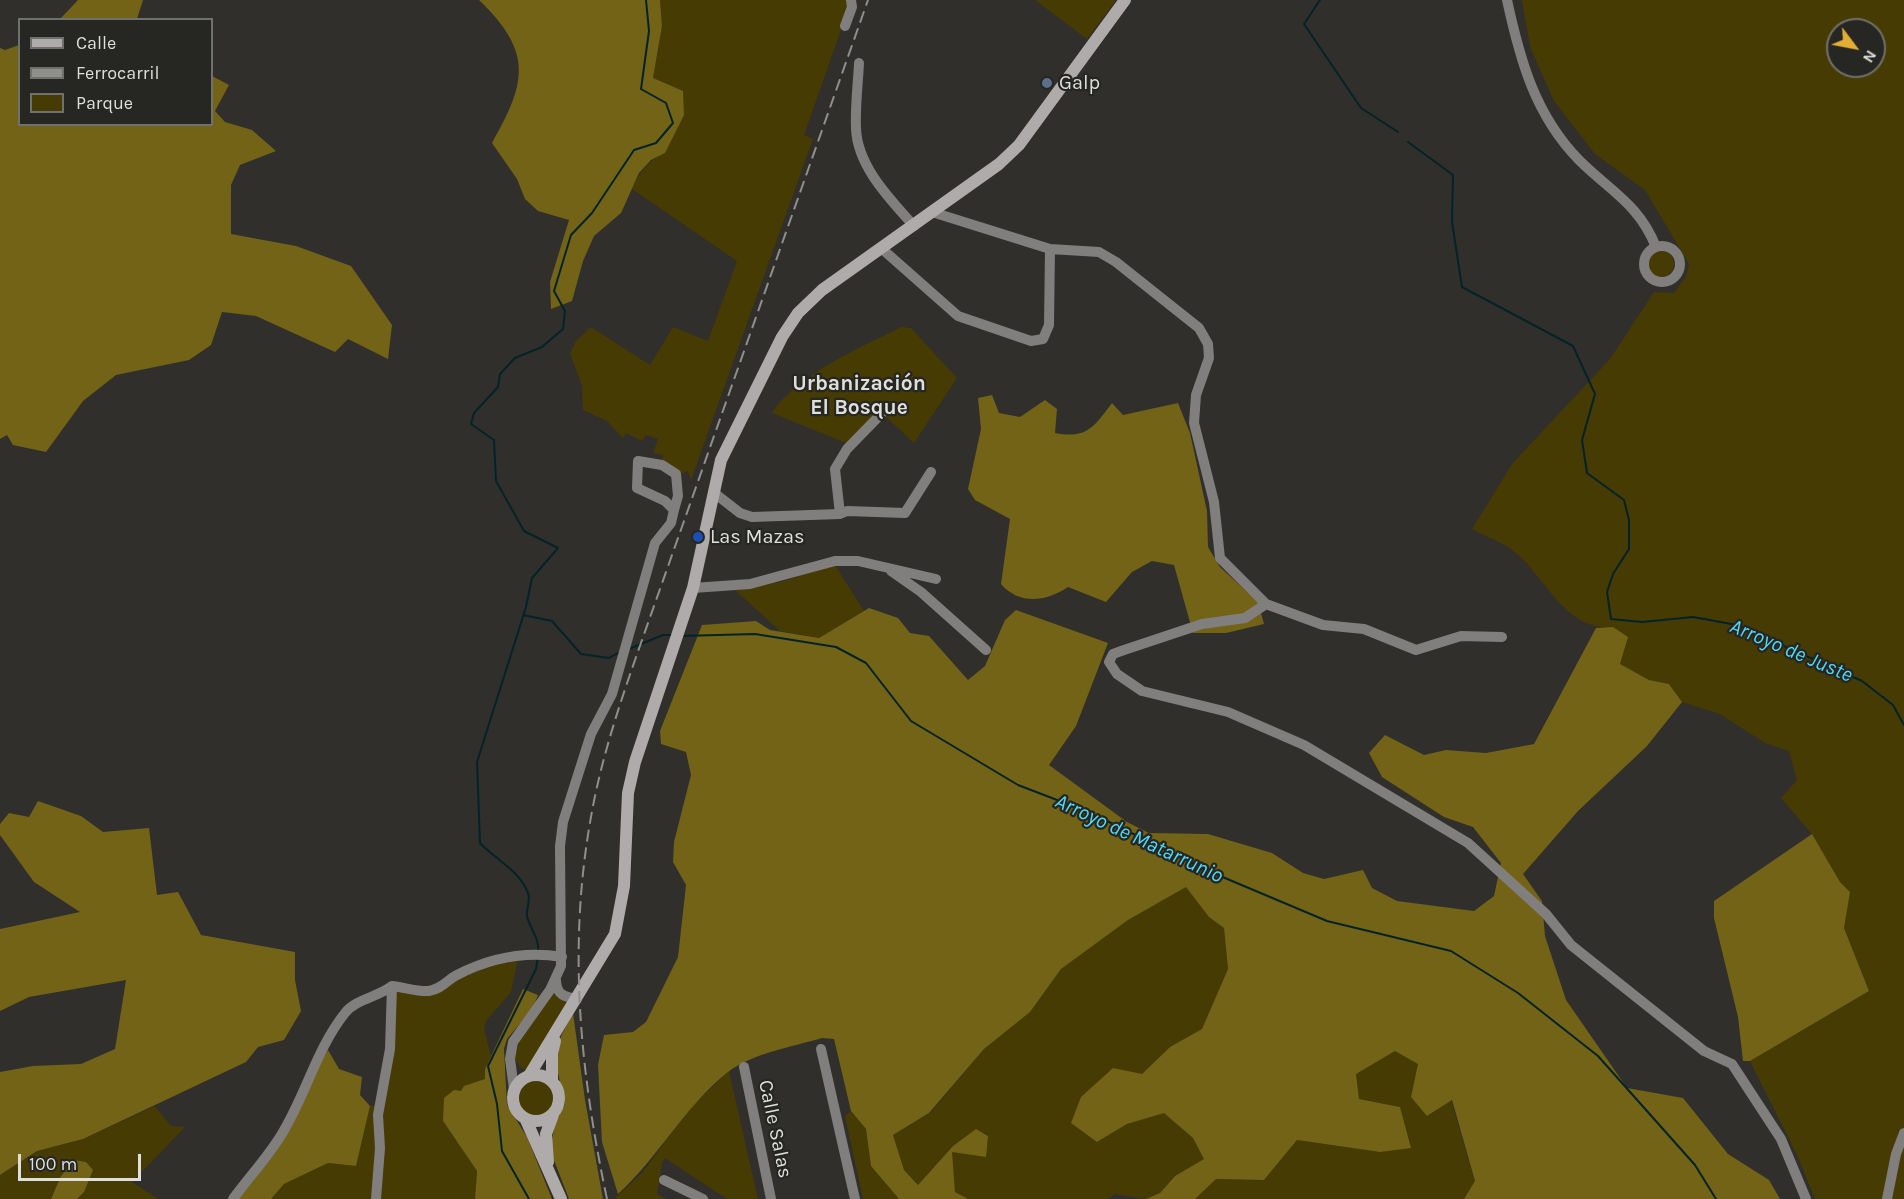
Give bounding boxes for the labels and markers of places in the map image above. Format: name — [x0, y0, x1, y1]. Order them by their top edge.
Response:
place label: Galp — [1059, 71, 1100, 95]
marker: Galp — [1040, 76, 1054, 90]
place label: Las Mazas — [710, 525, 805, 549]
marker: Las Mazas — [691, 530, 705, 544]

